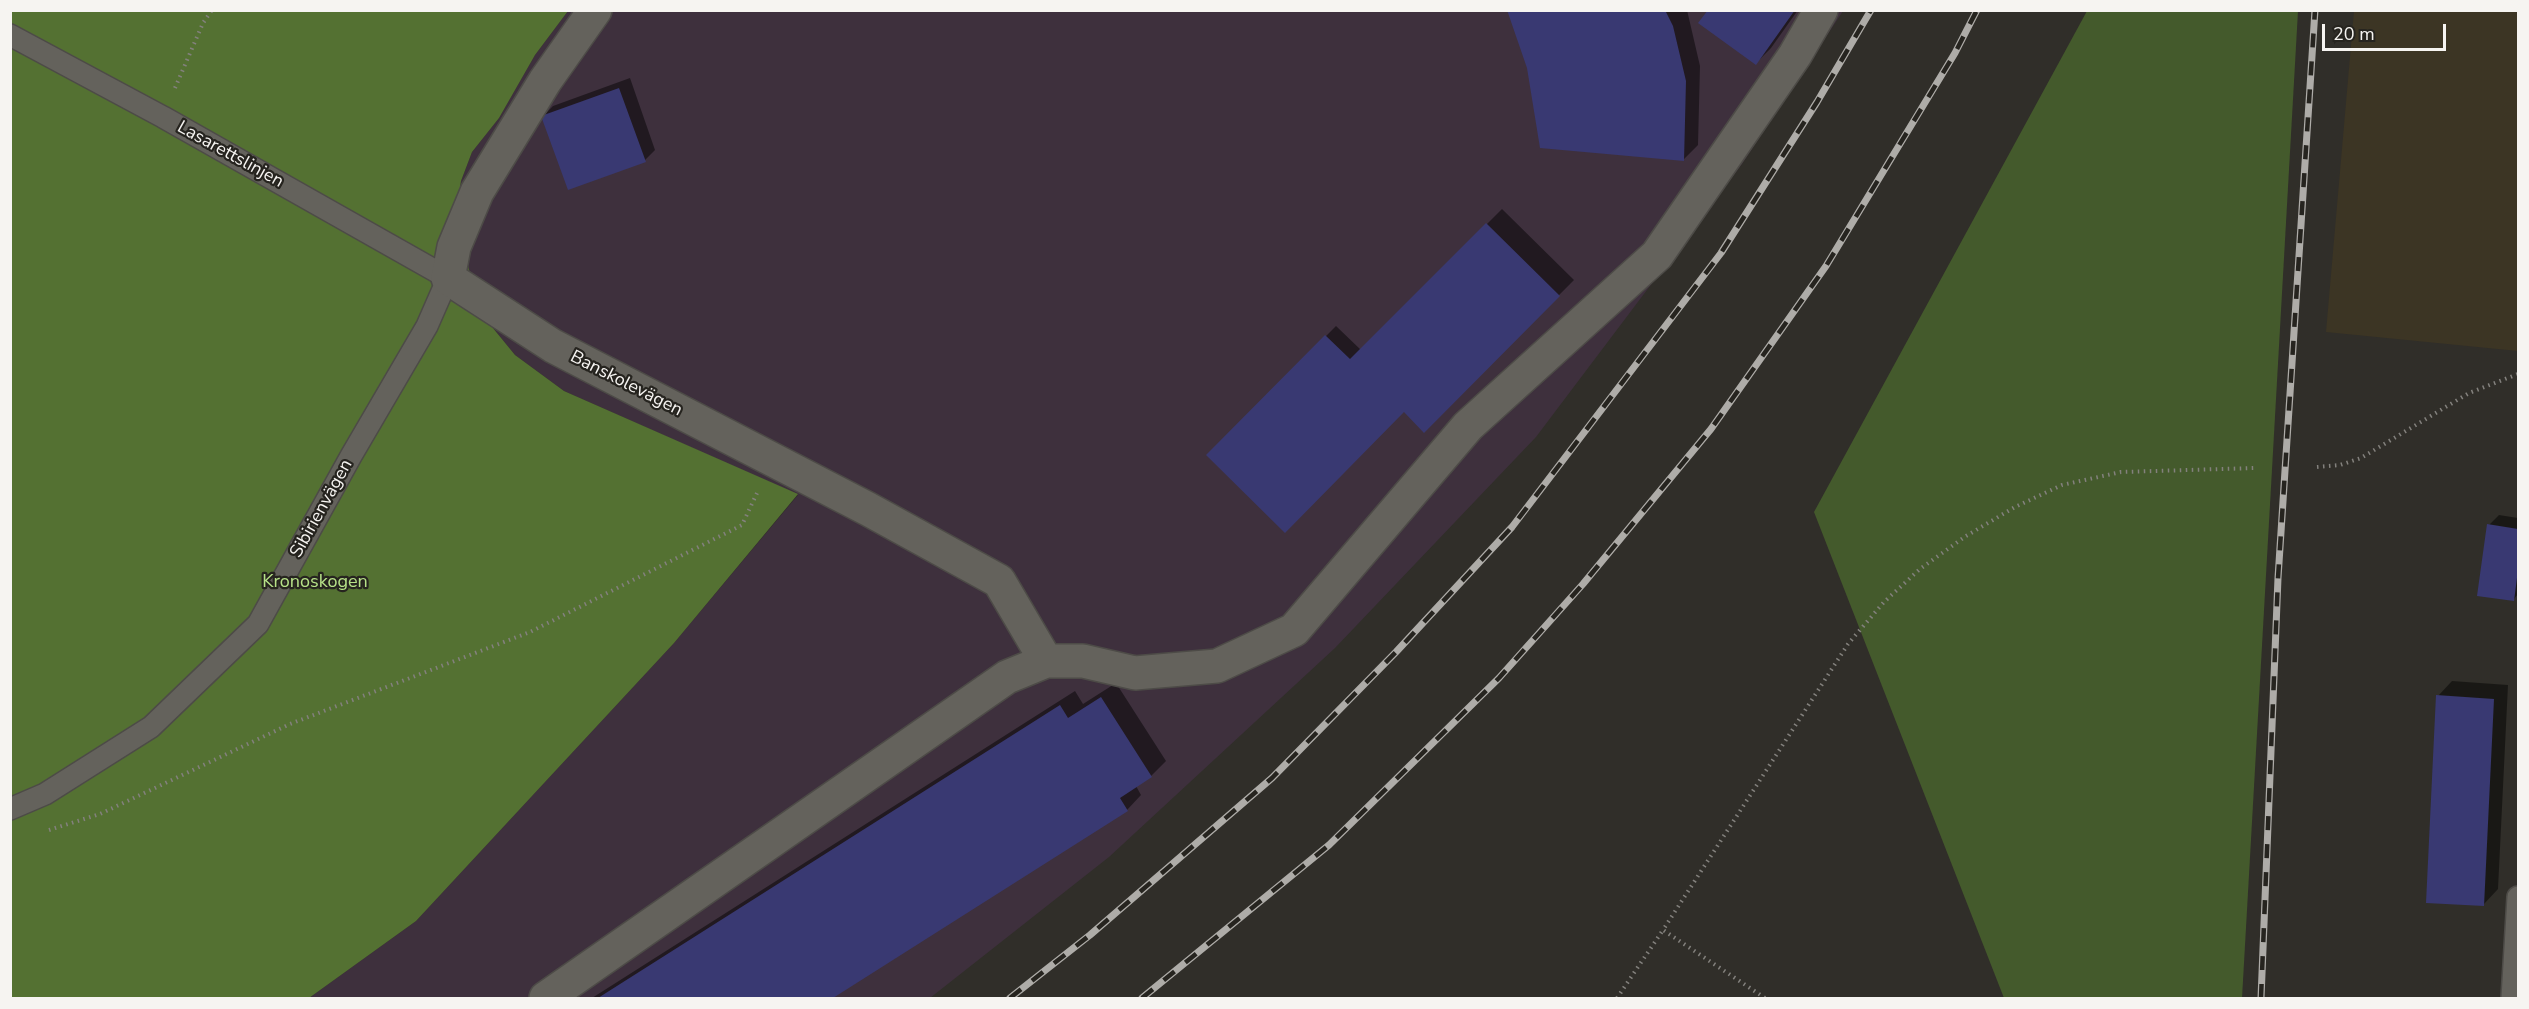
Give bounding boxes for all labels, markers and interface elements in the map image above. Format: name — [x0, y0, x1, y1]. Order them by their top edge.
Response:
scale bar — [2325, 12, 2450, 50]
text: 20 m — [2333, 22, 2375, 46]
street label: Lasarettslinjen — [173, 117, 287, 193]
street label: Banskolevägen — [566, 346, 686, 422]
street label: Sibirienvägen — [286, 456, 358, 562]
park label: Kronoskogen — [262, 572, 368, 594]

